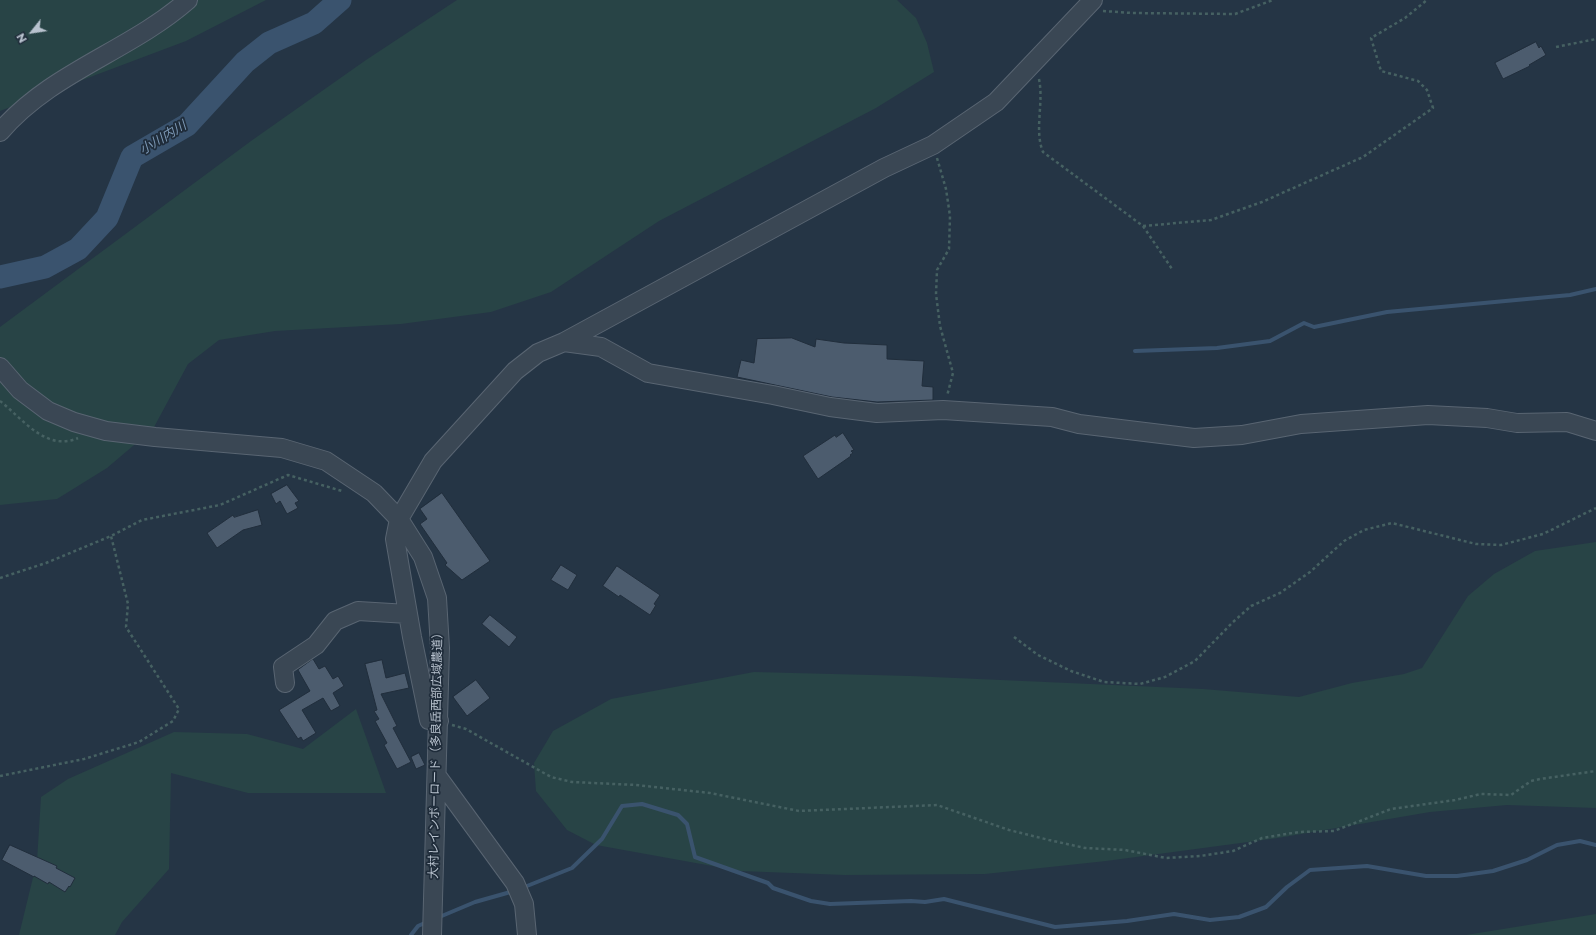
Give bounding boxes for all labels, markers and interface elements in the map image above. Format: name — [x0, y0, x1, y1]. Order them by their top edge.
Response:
north arrow — [12, 12, 52, 52]
text: N — [13, 31, 30, 45]
water label: 小川内川 — [137, 118, 189, 158]
street label: 大村レインボーロード（多良岳西部広域農道） — [427, 627, 445, 879]

